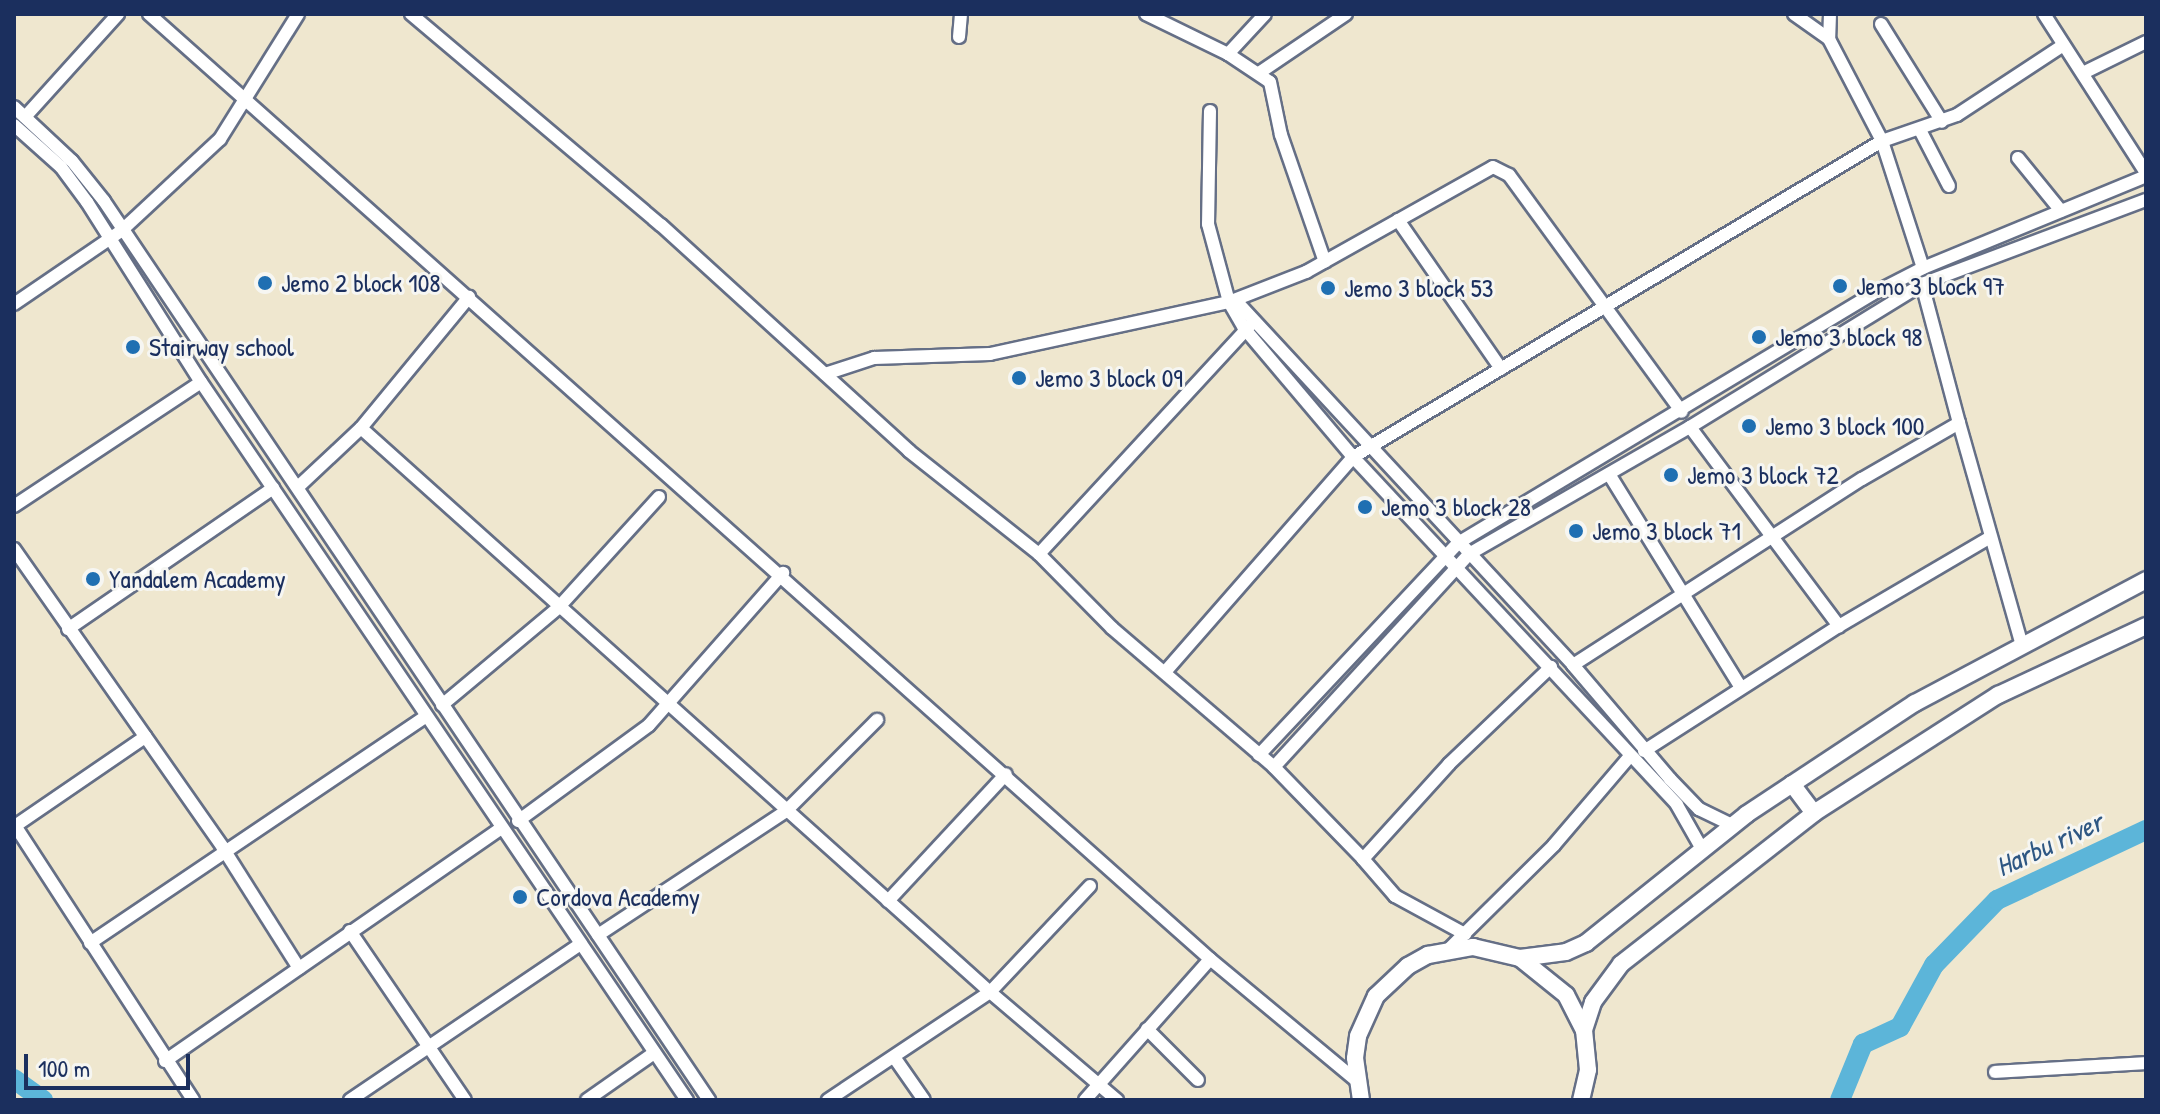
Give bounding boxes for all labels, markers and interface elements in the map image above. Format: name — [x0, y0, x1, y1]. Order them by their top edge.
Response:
place label: Jemo 2 block 108 — [281, 267, 441, 299]
place label: Jemo 3 block 97 — [1856, 270, 2005, 302]
place label: Jemo 3 block 53 — [1344, 272, 1493, 304]
marker: Jemo 2 block 108 — [256, 274, 274, 292]
marker: Jemo 3 block 97 — [1831, 277, 1849, 295]
marker: Jemo 3 block 53 — [1319, 279, 1337, 297]
place label: Jemo 3 block 98 — [1775, 321, 1922, 353]
marker: Jemo 3 block 98 — [1750, 328, 1768, 346]
place label: Stairway school — [149, 331, 294, 363]
marker: Stairway school — [124, 338, 142, 356]
place label: Jemo 3 block 09 — [1035, 362, 1183, 394]
marker: Jemo 3 block 09 — [1010, 369, 1028, 387]
place label: Jemo 3 block 100 — [1765, 410, 1924, 442]
marker: Jemo 3 block 100 — [1740, 417, 1758, 435]
place label: Jemo 3 block 72 — [1687, 459, 1839, 491]
marker: Jemo 3 block 72 — [1662, 466, 1680, 484]
place label: Jemo 3 block 28 — [1381, 491, 1531, 523]
marker: Jemo 3 block 28 — [1356, 498, 1374, 516]
place label: Jemo 3 block 71 — [1592, 515, 1741, 547]
marker: Jemo 3 block 71 — [1567, 522, 1585, 540]
place label: Yandalem Academy — [109, 563, 286, 595]
marker: Yandalem Academy — [84, 570, 102, 588]
water label: Harbu river — [1990, 805, 2108, 883]
place label: Cordova Academy — [536, 881, 700, 913]
marker: Cordova Academy — [511, 888, 529, 906]
scale bar — [28, 1038, 194, 1088]
text: 100 m — [38, 1052, 90, 1084]

